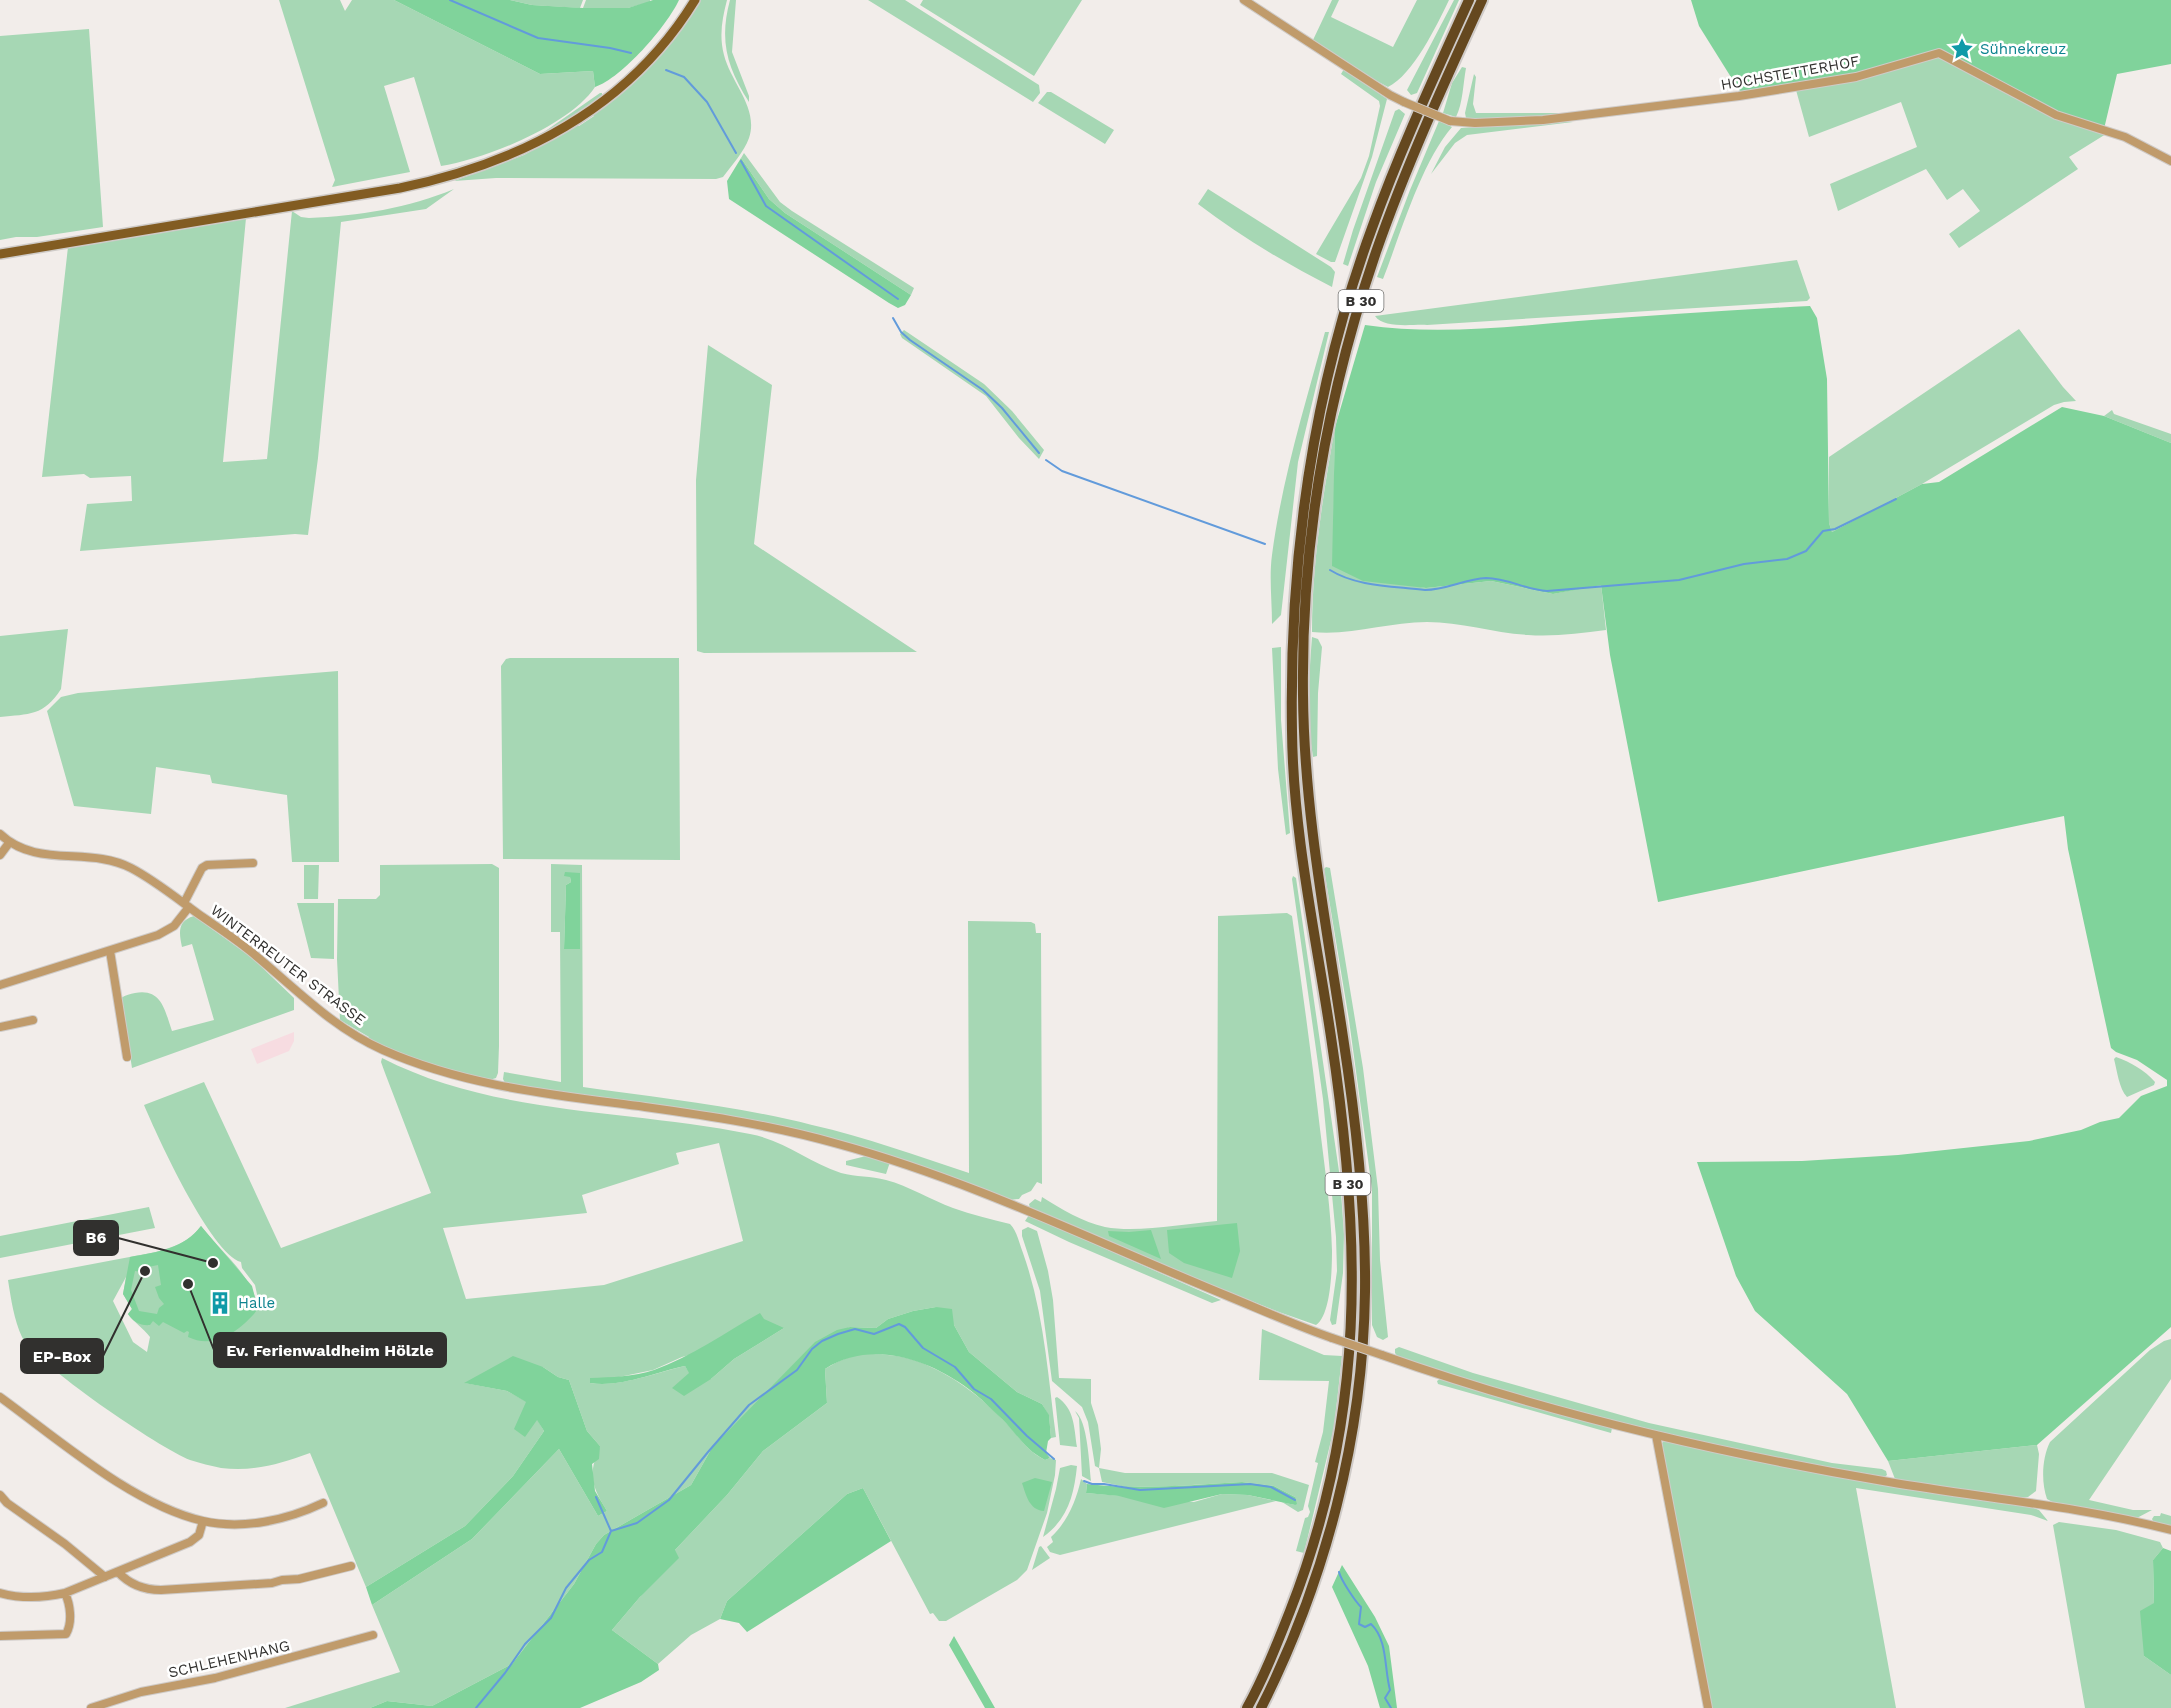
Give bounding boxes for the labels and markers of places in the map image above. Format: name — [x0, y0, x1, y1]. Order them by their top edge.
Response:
place icon: Sühnekreuz — [1949, 36, 1975, 62]
place label: Sühnekreuz — [1980, 40, 2066, 58]
callout: B6 — [74, 1221, 118, 1255]
building icon: Halle — [207, 1290, 233, 1316]
place label: Halle — [238, 1294, 275, 1312]
callout: Ev. Ferienwaldheim Hölzle — [214, 1333, 446, 1367]
callout: EP-Box — [21, 1339, 103, 1373]

